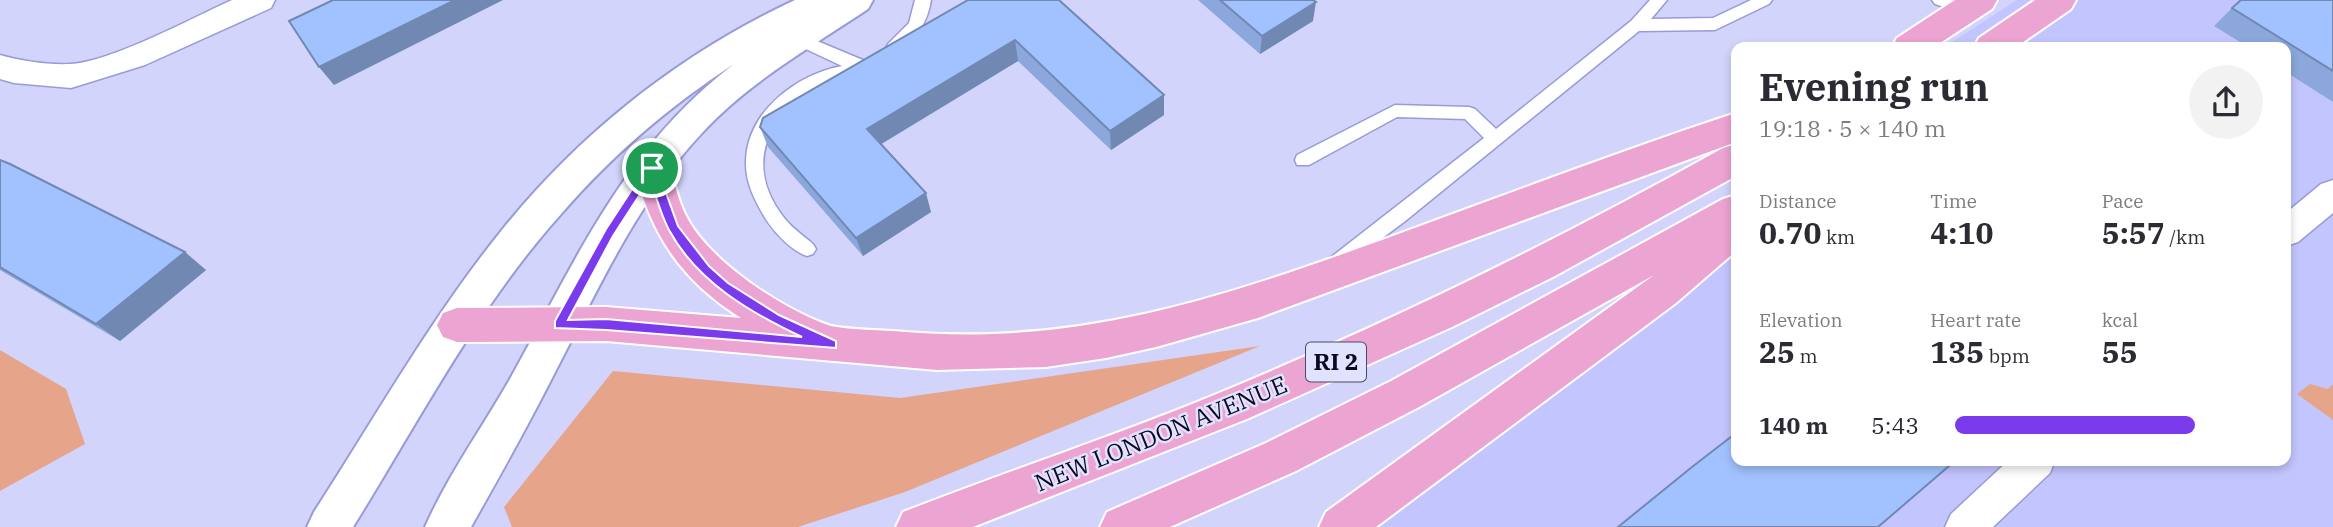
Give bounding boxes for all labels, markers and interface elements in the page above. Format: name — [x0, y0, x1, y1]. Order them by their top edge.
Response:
text: Evening run — [1759, 62, 1989, 111]
button: share — [2189, 65, 2263, 139]
text: 19:18 · 5 × 140 m — [1759, 113, 1946, 143]
pin — [622, 138, 682, 198]
icon: arrive — [633, 149, 671, 187]
text: Distance — [1759, 189, 1837, 213]
text: Time — [1930, 189, 1977, 213]
text: Pace — [2102, 189, 2143, 213]
text: 0.70 — [1759, 213, 1821, 252]
text: 4:10 — [1930, 213, 1993, 252]
text: 5:57 — [2102, 213, 2165, 252]
text: km — [1821, 225, 1855, 249]
text: /km — [2165, 225, 2205, 249]
text: Elevation — [1759, 308, 1843, 332]
text: Heart rate — [1930, 308, 2021, 332]
text: kcal — [2102, 308, 2138, 332]
text: 25 — [1759, 332, 1795, 371]
text: 135 — [1930, 332, 1984, 371]
text: 55 — [2102, 332, 2138, 371]
road number: RI 2 — [1306, 342, 1366, 382]
text: m — [1795, 344, 1818, 368]
text: bpm — [1984, 344, 2030, 368]
street label: NEW LONDON AVENUE — [1030, 368, 1292, 498]
text: 140 m — [1759, 410, 1828, 440]
text: 5:43 — [1871, 410, 1919, 440]

